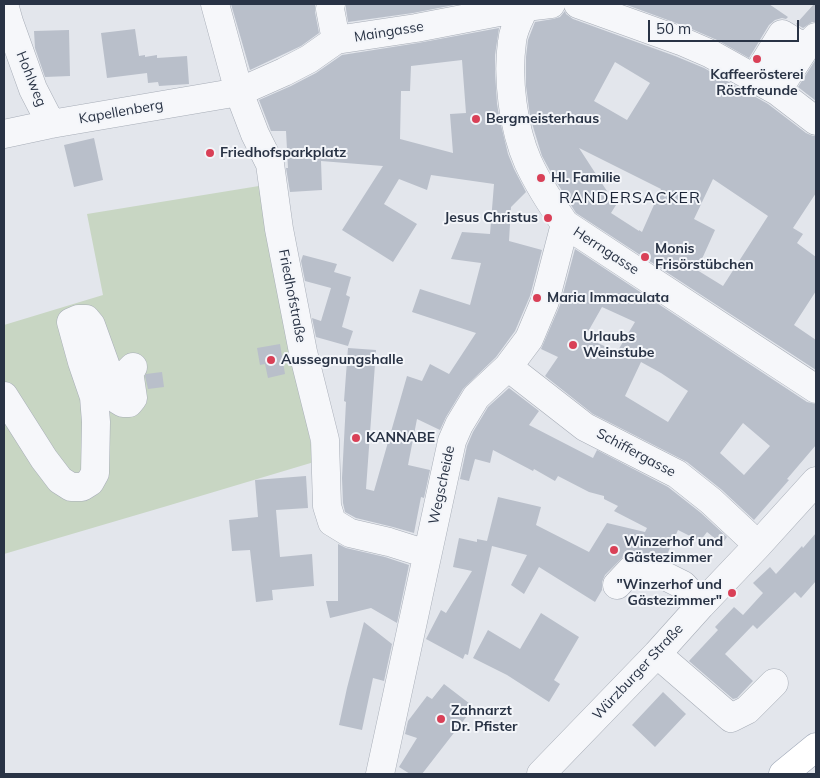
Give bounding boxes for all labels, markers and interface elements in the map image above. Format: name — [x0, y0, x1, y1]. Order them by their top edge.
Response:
scale bar — [650, 10, 801, 42]
street label: Maingasse — [353, 18, 425, 46]
text: 50 m — [656, 19, 691, 38]
street label: Hohlweg — [12, 49, 50, 109]
marker: Kaffeerösterei Röstfreunde — [751, 53, 763, 65]
place label: Kaffeerösterei Röstfreunde — [710, 67, 804, 100]
street label: Kapellenberg — [78, 96, 164, 128]
place label: Bergmeisterhaus — [486, 111, 599, 127]
marker: Bergmeisterhaus — [470, 113, 482, 125]
place label: Friedhofsparkplatz — [220, 145, 346, 161]
marker: Friedhofsparkplatz — [204, 147, 216, 159]
place label: Hl. Familie — [551, 170, 620, 186]
marker: Hl. Familie — [535, 172, 547, 184]
district label: RANDERSACKER — [557, 188, 703, 208]
place label: Jesus Christus — [444, 210, 538, 226]
marker: Jesus Christus — [542, 212, 554, 224]
street label: Herrngasse — [570, 224, 642, 278]
place label: Monis Frisörstübchen — [655, 241, 754, 274]
street label: Friedhofstraße — [275, 248, 309, 344]
marker: Monis Frisörstübchen — [639, 251, 651, 263]
place label: Maria Immaculata — [547, 290, 669, 306]
marker: Maria Immaculata — [531, 292, 543, 304]
place label: Urlaubs Weinstube — [583, 329, 655, 362]
marker: Urlaubs Weinstube — [567, 339, 579, 351]
place label: Aussegnungshalle — [281, 352, 403, 368]
marker: Aussegnungshalle — [265, 354, 277, 366]
street label: Schiffergasse — [594, 425, 678, 481]
place label: KANNABE — [366, 430, 435, 446]
marker: KANNABE — [350, 432, 362, 444]
street label: Wegscheide — [425, 444, 459, 526]
place label: Winzerhof und Gästezimmer — [624, 534, 723, 566]
marker: Winzerhof und Gästezimmer — [608, 544, 620, 556]
place label: "Winzerhof und Gästezimmer" — [616, 577, 722, 610]
marker: "Winzerhof und Gästezimmer" — [726, 587, 738, 599]
street label: Würzburger Straße — [589, 621, 687, 723]
place label: Zahnarzt Dr. Pfister — [451, 703, 518, 736]
marker: Zahnarzt Dr. Pfister — [435, 713, 447, 725]

